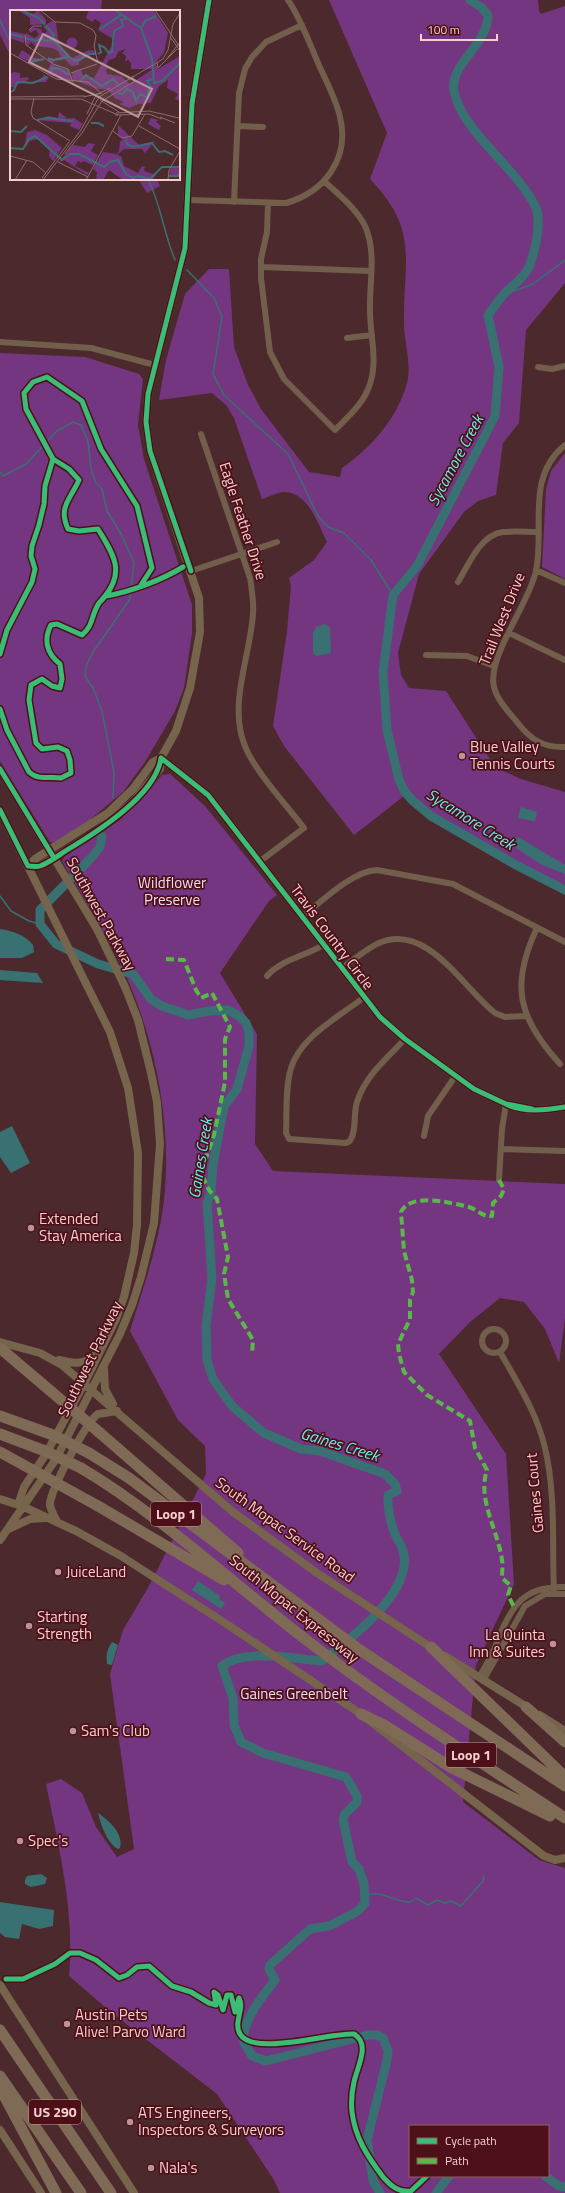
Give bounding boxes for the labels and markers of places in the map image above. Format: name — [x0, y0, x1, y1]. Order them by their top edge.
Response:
place label: Blue Valley Tennis Courts — [470, 735, 555, 775]
marker: Blue Valley Tennis Courts — [457, 751, 467, 761]
place label: Extended Stay America — [39, 1207, 122, 1247]
marker: Extended Stay America — [26, 1223, 36, 1233]
place label: JuiceLand — [66, 1560, 126, 1583]
marker: JuiceLand — [53, 1567, 63, 1577]
place label: Starting Strength — [37, 1605, 92, 1645]
marker: Starting Strength — [24, 1621, 34, 1631]
place label: La Quinta Inn & Suites — [469, 1623, 545, 1663]
marker: La Quinta Inn & Suites — [548, 1639, 558, 1649]
place label: Sam's Club — [81, 1719, 150, 1742]
marker: Sam's Club — [68, 1726, 78, 1736]
place label: Spec's — [28, 1829, 68, 1852]
marker: Spec's — [15, 1836, 25, 1846]
place label: Austin Pets Alive! Parvo Ward — [75, 2003, 186, 2043]
marker: Austin Pets Alive! Parvo Ward — [62, 2019, 72, 2029]
place label: ATS Engineers, Inspectors & Surveyors — [138, 2101, 284, 2141]
marker: ATS Engineers, Inspectors & Surveyors — [125, 2117, 135, 2127]
place label: Nala's — [159, 2156, 198, 2179]
marker: Nala's — [146, 2163, 156, 2173]

